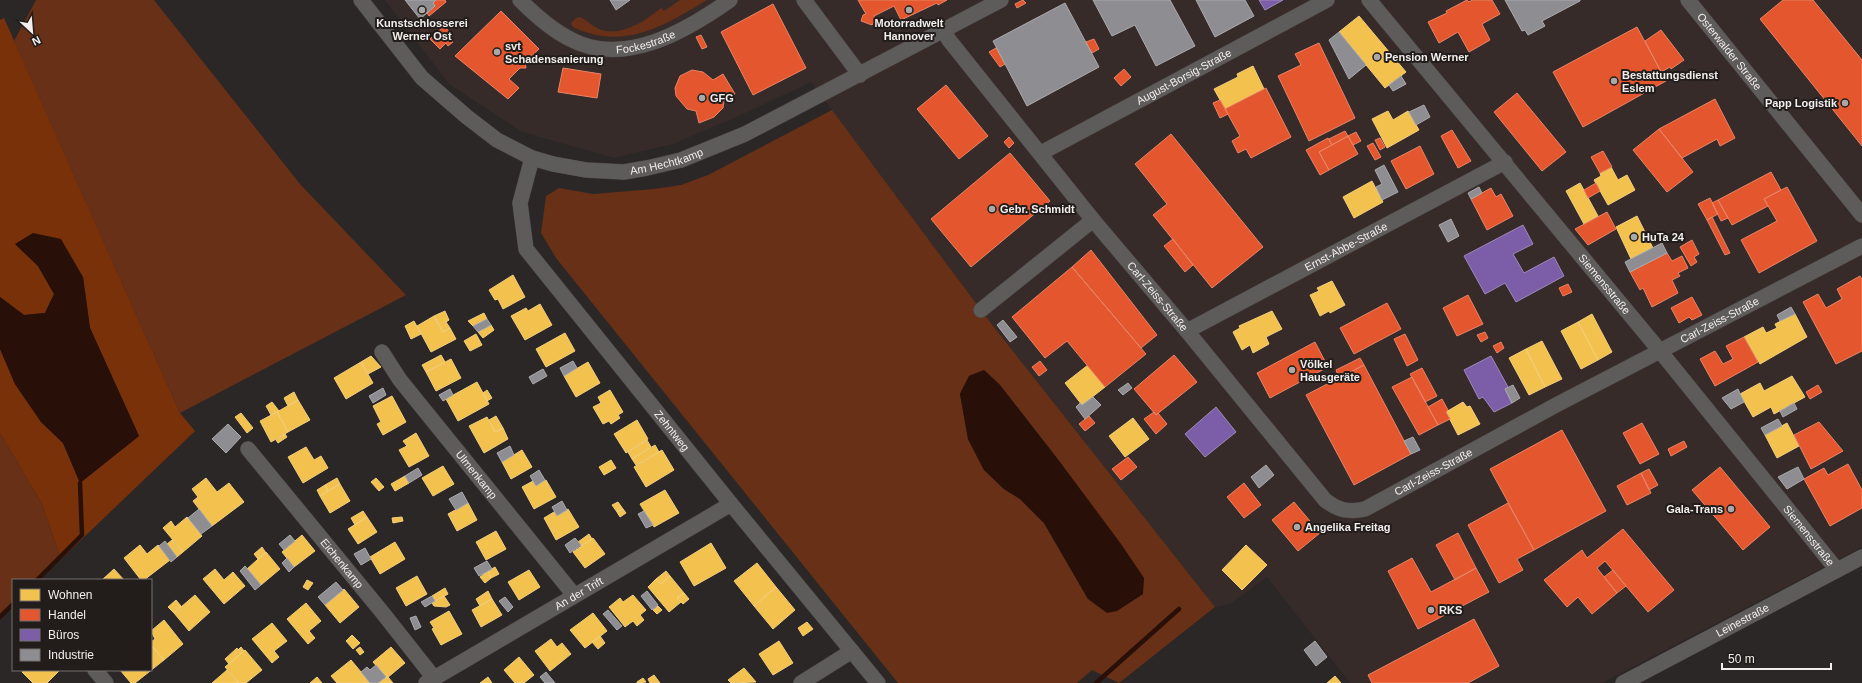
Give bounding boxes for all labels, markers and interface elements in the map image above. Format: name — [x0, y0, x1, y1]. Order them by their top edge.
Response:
marker: Kunstschlosserei Werner Ost — [417, 5, 427, 15]
marker: Motorradwelt Hannover — [904, 5, 914, 15]
street label: Osterwalder Straße — [1695, 10, 1764, 92]
north arrow — [12, 12, 52, 52]
place label: Kunstschlosserei Werner Ost — [376, 17, 468, 42]
place label: Motorradwelt Hannover — [874, 17, 944, 42]
street label: Fockestraße — [616, 28, 677, 55]
text: N — [30, 34, 43, 48]
place label: svt Schadensanierung — [505, 40, 603, 65]
street label: August-Borsig-Straße — [1134, 46, 1233, 107]
marker: svt Schadensanierung — [492, 47, 502, 57]
place label: Pension Werner — [1385, 51, 1469, 63]
marker: Pension Werner — [1372, 52, 1382, 62]
place label: Bestattungsdienst Eslem — [1622, 69, 1718, 94]
marker: Bestattungsdienst Eslem — [1609, 76, 1619, 86]
place label: GFG — [710, 92, 734, 104]
marker: GFG — [697, 93, 707, 103]
place label: Papp Logistik — [1765, 97, 1838, 109]
marker: Papp Logistik — [1840, 98, 1850, 108]
street label: Am Hechtkamp — [629, 146, 705, 177]
place label: Gebr. Schmidt — [1000, 203, 1075, 215]
marker: Gebr. Schmidt — [987, 204, 997, 214]
street label: Ernst-Abbe-Straße — [1303, 220, 1389, 273]
place label: HuTa 24 — [1642, 231, 1685, 243]
marker: HuTa 24 — [1629, 232, 1639, 242]
street label: Siemensstraße — [1576, 252, 1633, 316]
street label: Carl-Zeiss-Straße — [1125, 259, 1190, 334]
street label: Carl-Zeiss-Straße — [1678, 295, 1761, 345]
place label: Völkel Hausgeräte — [1300, 358, 1360, 383]
marker: Völkel Hausgeräte — [1287, 365, 1297, 375]
street label: Zehntweg — [652, 408, 692, 453]
street label: Carl-Zeiss-Straße — [1392, 446, 1474, 498]
street label: Ulmenkamp — [453, 448, 500, 501]
place label: Gala-Trans — [1666, 503, 1723, 515]
street label: Siemensstraße — [1781, 503, 1837, 568]
marker: Gala-Trans — [1726, 504, 1736, 514]
place label: Angelika Freitag — [1305, 521, 1391, 533]
marker: Angelika Freitag — [1292, 522, 1302, 532]
street label: Eichenkamp — [318, 536, 366, 591]
street label: An der Trift — [552, 575, 605, 612]
legend — [12, 579, 152, 671]
text: Wohnen — [48, 588, 92, 602]
street label: Leinestraße — [1714, 601, 1771, 639]
place label: RKS — [1439, 604, 1462, 616]
marker: RKS — [1426, 605, 1436, 615]
text: Handel — [48, 608, 86, 622]
text: Büros — [48, 628, 79, 642]
scale bar — [1722, 645, 1831, 671]
text: Industrie — [48, 648, 94, 662]
text: 50 m — [1728, 652, 1755, 666]

